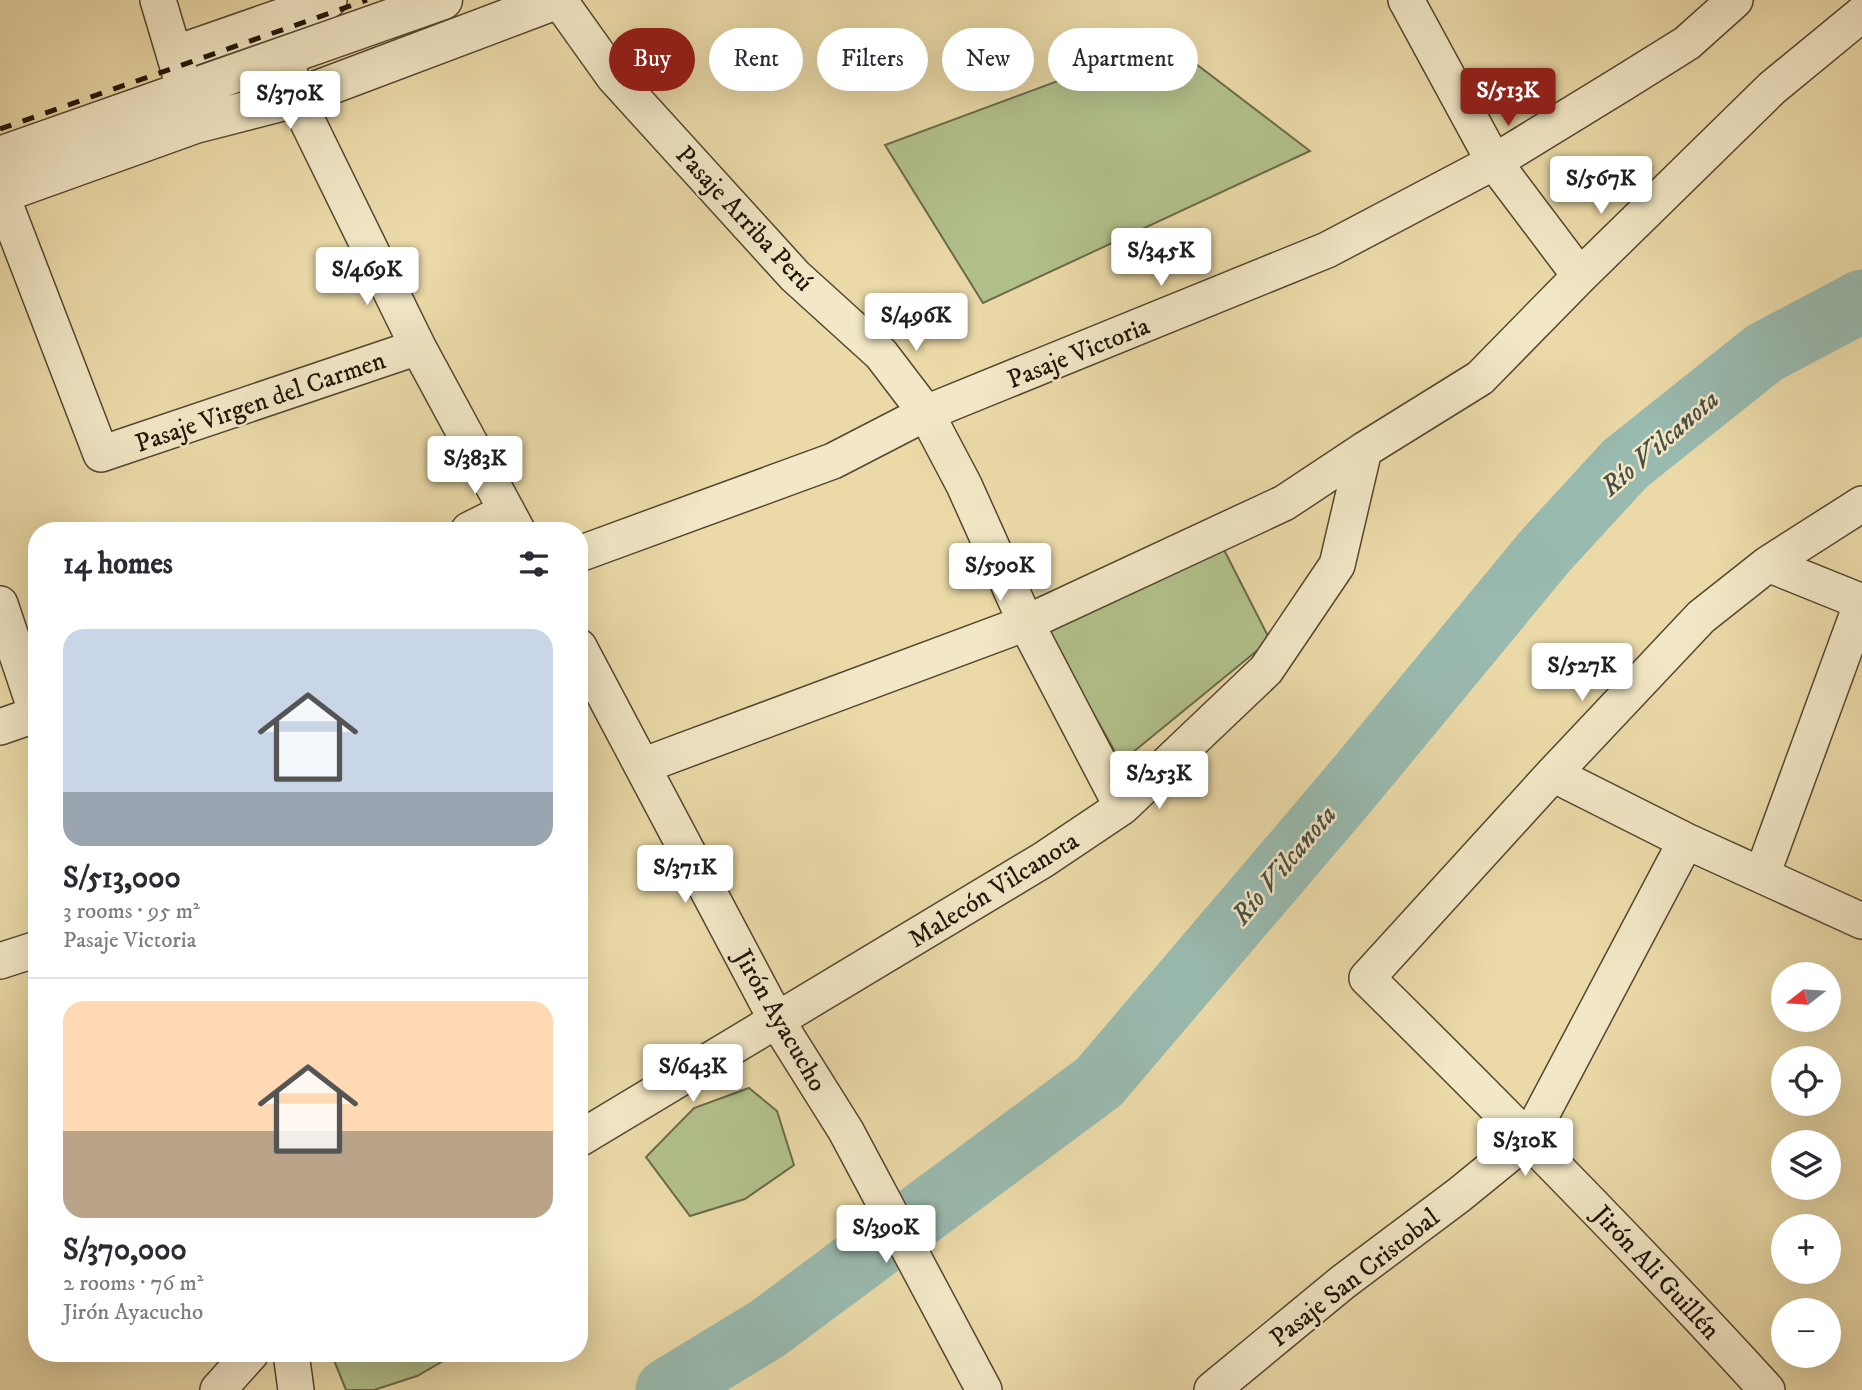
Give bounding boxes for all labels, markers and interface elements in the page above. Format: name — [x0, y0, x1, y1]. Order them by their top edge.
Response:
chip: Buy — [609, 28, 695, 91]
chip: Rent — [709, 28, 803, 91]
chip: Filters — [817, 28, 928, 91]
chip: New — [942, 28, 1034, 91]
chip: Apartment — [1048, 28, 1198, 91]
pin: S/513K — [1451, 68, 1565, 128]
pin: S/370K — [233, 72, 347, 131]
text: S/513K — [1477, 76, 1539, 105]
text: S/370K — [256, 79, 324, 108]
street label: Pasaje Arriba Perú — [668, 139, 820, 299]
pin: S/567K — [1544, 156, 1658, 216]
text: S/567K — [1566, 164, 1636, 193]
pin: S/345K — [1104, 229, 1218, 288]
text: S/345K — [1127, 236, 1195, 265]
pin: S/469K — [310, 247, 424, 307]
text: S/469K — [332, 255, 402, 284]
pin: S/496K — [859, 294, 973, 353]
text: S/496K — [881, 301, 951, 330]
street label: Pasaje Victoria — [1002, 310, 1155, 397]
street label: Pasaje Virgen del Carmen — [131, 344, 390, 461]
water label: Río Vilcanota — [1593, 382, 1726, 505]
pin: S/383K — [418, 436, 532, 496]
text: S/383K — [443, 444, 507, 473]
pin: S/590K — [943, 544, 1057, 603]
icon: filters — [515, 545, 553, 583]
text: 14 homes — [63, 546, 173, 583]
text: S/590K — [965, 551, 1035, 580]
pin: S/527K — [1525, 644, 1639, 703]
text: S/527K — [1548, 651, 1616, 680]
icon: home — [245, 674, 371, 800]
pin: S/253K — [1102, 752, 1216, 811]
text: S/253K — [1126, 759, 1192, 788]
water label: Río Vilcanota — [1223, 798, 1344, 933]
street label: Malecón Vilcanota — [902, 825, 1085, 956]
pin: S/371K — [628, 846, 742, 905]
text: S/371K — [653, 853, 717, 882]
text: S/513,000 — [63, 860, 181, 897]
text: 3 rooms · 95 m² — [63, 897, 200, 926]
text: Pasaje Victoria — [63, 926, 197, 955]
street label: Jirón Ayacucho — [725, 942, 834, 1098]
north arrow — [1771, 962, 1841, 1032]
map controls — [1771, 962, 1841, 1368]
pin: S/643K — [636, 1044, 750, 1104]
icon: home — [245, 1046, 371, 1172]
button: locate — [1771, 1046, 1841, 1116]
text: S/643K — [659, 1052, 727, 1081]
pin: S/310K — [1468, 1118, 1582, 1178]
text: S/310K — [1493, 1126, 1557, 1155]
button: layers — [1771, 1130, 1841, 1200]
street label: Jirón Ali Guillén — [1584, 1197, 1727, 1347]
street label: Pasaje San Cristobal — [1263, 1201, 1447, 1355]
pin: S/390K — [829, 1206, 943, 1265]
text: S/390K — [853, 1213, 919, 1242]
button: + — [1771, 1214, 1841, 1284]
text: S/370,000 — [63, 1232, 187, 1269]
text: 2 rooms · 76 m² — [63, 1269, 203, 1298]
text: Jirón Ayacucho — [63, 1298, 203, 1327]
button: − — [1771, 1298, 1841, 1368]

